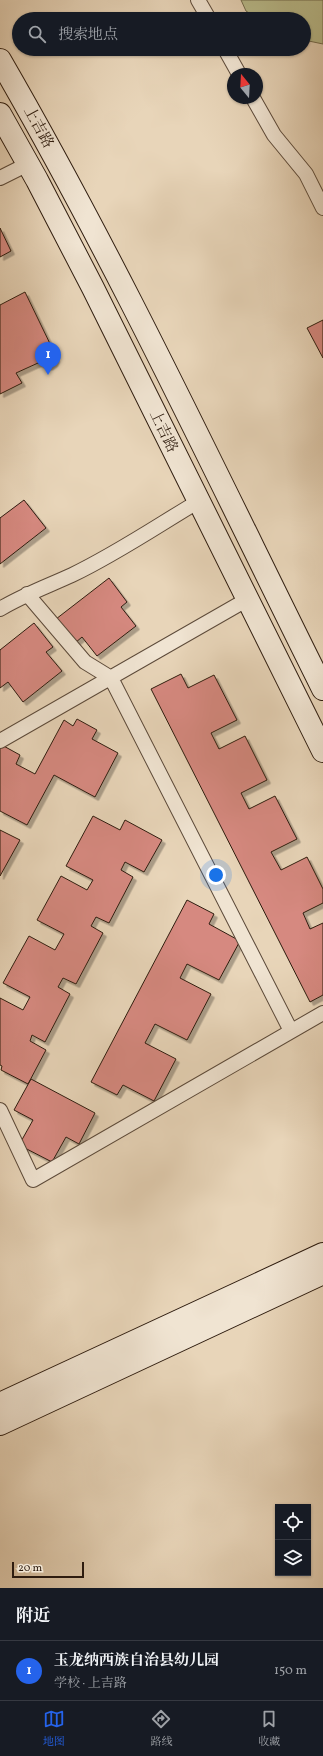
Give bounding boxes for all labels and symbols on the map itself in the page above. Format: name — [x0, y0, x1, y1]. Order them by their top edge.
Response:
north arrow — [227, 68, 263, 104]
street label: 上吉路 — [18, 103, 58, 153]
pin: 1 — [35, 342, 61, 375]
street label: 上吉路 — [143, 407, 182, 456]
your location — [206, 865, 226, 885]
scale bar — [12, 1560, 84, 1579]

